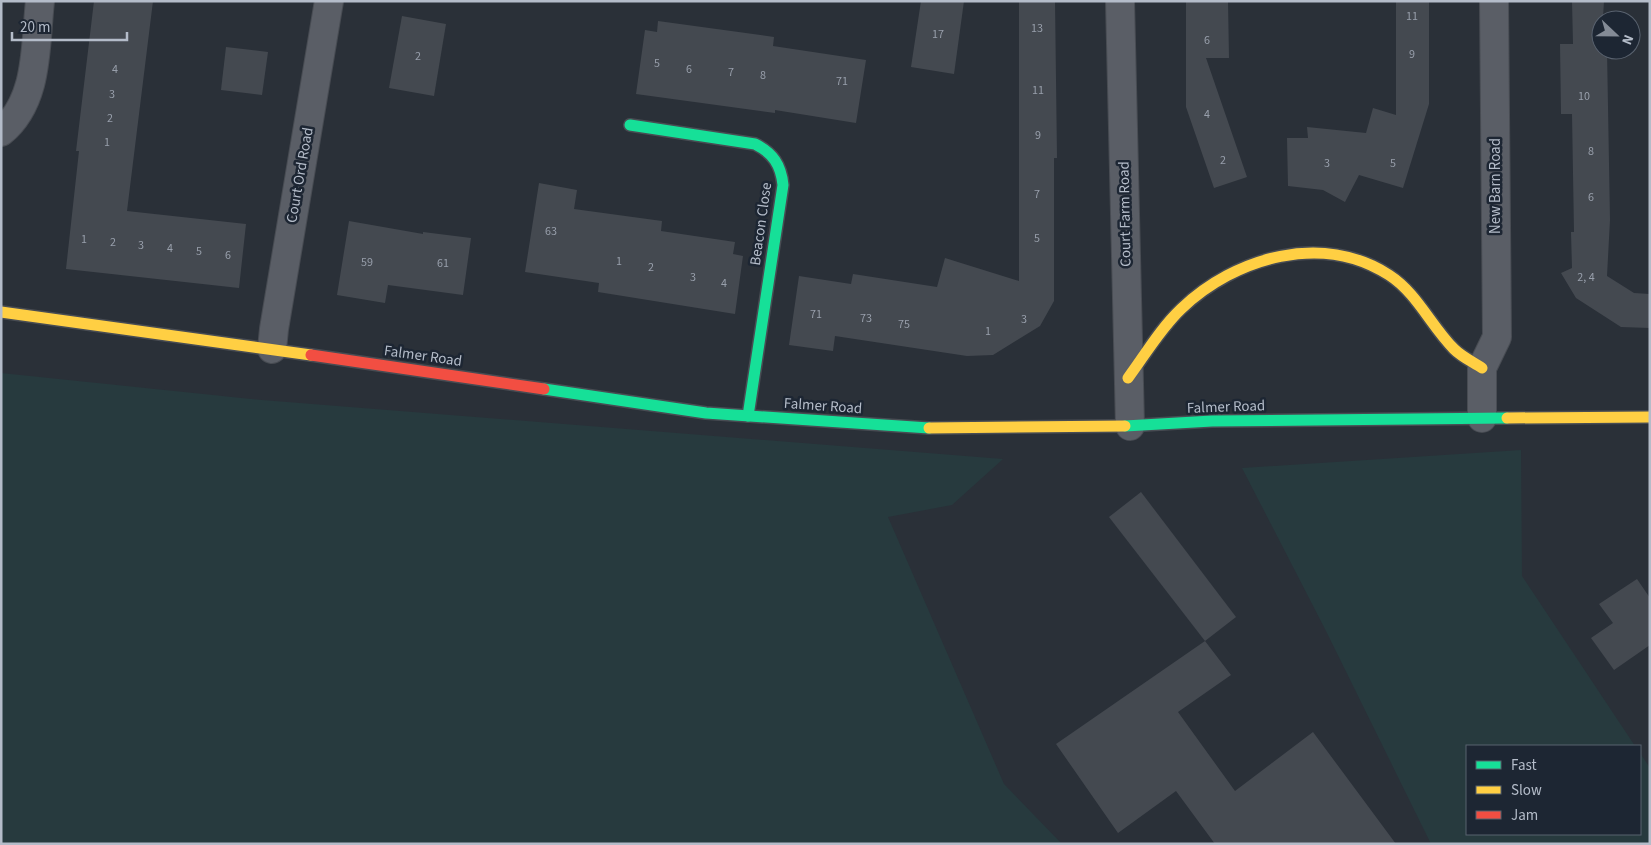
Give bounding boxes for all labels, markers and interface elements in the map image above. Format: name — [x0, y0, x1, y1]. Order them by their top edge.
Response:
house number: 11 — [1406, 8, 1418, 25]
scale bar — [12, 10, 128, 42]
north arrow — [1591, 10, 1641, 60]
text: 20 m — [20, 17, 50, 38]
house number: 13 — [1031, 20, 1043, 37]
house number: 17 — [932, 26, 944, 43]
text: N — [1616, 31, 1638, 48]
house number: 6 — [1204, 32, 1210, 49]
house number: 9 — [1409, 46, 1415, 63]
house number: 2 — [415, 48, 421, 65]
house number: 5 — [654, 55, 660, 72]
house number: 4 — [112, 61, 118, 78]
house number: 6 — [686, 61, 692, 78]
house number: 7 — [728, 64, 734, 81]
house number: 8 — [760, 67, 766, 84]
house number: 71 — [836, 73, 848, 90]
house number: 11 — [1032, 82, 1044, 99]
house number: 3 — [109, 86, 115, 103]
house number: 10 — [1578, 88, 1590, 105]
house number: 4 — [1204, 106, 1210, 123]
house number: 2 — [107, 110, 113, 127]
street label: Court Ord Road — [281, 126, 319, 224]
house number: 9 — [1035, 127, 1041, 144]
house number: 1 — [104, 134, 110, 151]
street label: New Barn Road — [1485, 138, 1506, 234]
house number: 8 — [1588, 143, 1594, 160]
house number: 2 — [1220, 152, 1226, 169]
house number: 3 — [1324, 155, 1330, 172]
house number: 5 — [1390, 155, 1396, 172]
street label: Court Farm Road — [1114, 161, 1136, 267]
street label: Beacon Close — [745, 181, 777, 267]
house number: 7 — [1034, 186, 1040, 203]
house number: 6 — [1588, 189, 1594, 206]
house number: 63 — [545, 223, 557, 240]
house number: 5 — [1034, 230, 1040, 247]
house number: 1 — [81, 231, 87, 248]
house number: 2 — [110, 234, 116, 251]
house number: 3 — [138, 237, 144, 254]
house number: 4 — [167, 240, 173, 257]
house number: 5 — [196, 243, 202, 260]
house number: 6 — [225, 247, 231, 264]
house number: 1 — [616, 253, 622, 270]
house number: 59 — [361, 254, 373, 271]
house number: 61 — [437, 255, 449, 272]
house number: 2 — [648, 259, 654, 276]
house number: 3 — [690, 269, 696, 286]
house number: 2, 4 — [1577, 269, 1595, 286]
house number: 4 — [721, 275, 727, 292]
house number: 71 — [810, 306, 822, 323]
house number: 73 — [860, 310, 872, 327]
house number: 3 — [1021, 311, 1027, 328]
house number: 75 — [898, 316, 910, 333]
house number: 1 — [985, 323, 991, 340]
street label: Falmer Road — [383, 340, 463, 372]
street label: Falmer Road — [783, 393, 863, 419]
street label: Falmer Road — [1186, 395, 1266, 419]
legend — [1466, 745, 1641, 835]
text: Fast — [1511, 755, 1537, 776]
text: Slow — [1511, 780, 1542, 801]
text: Jam — [1511, 805, 1538, 826]

